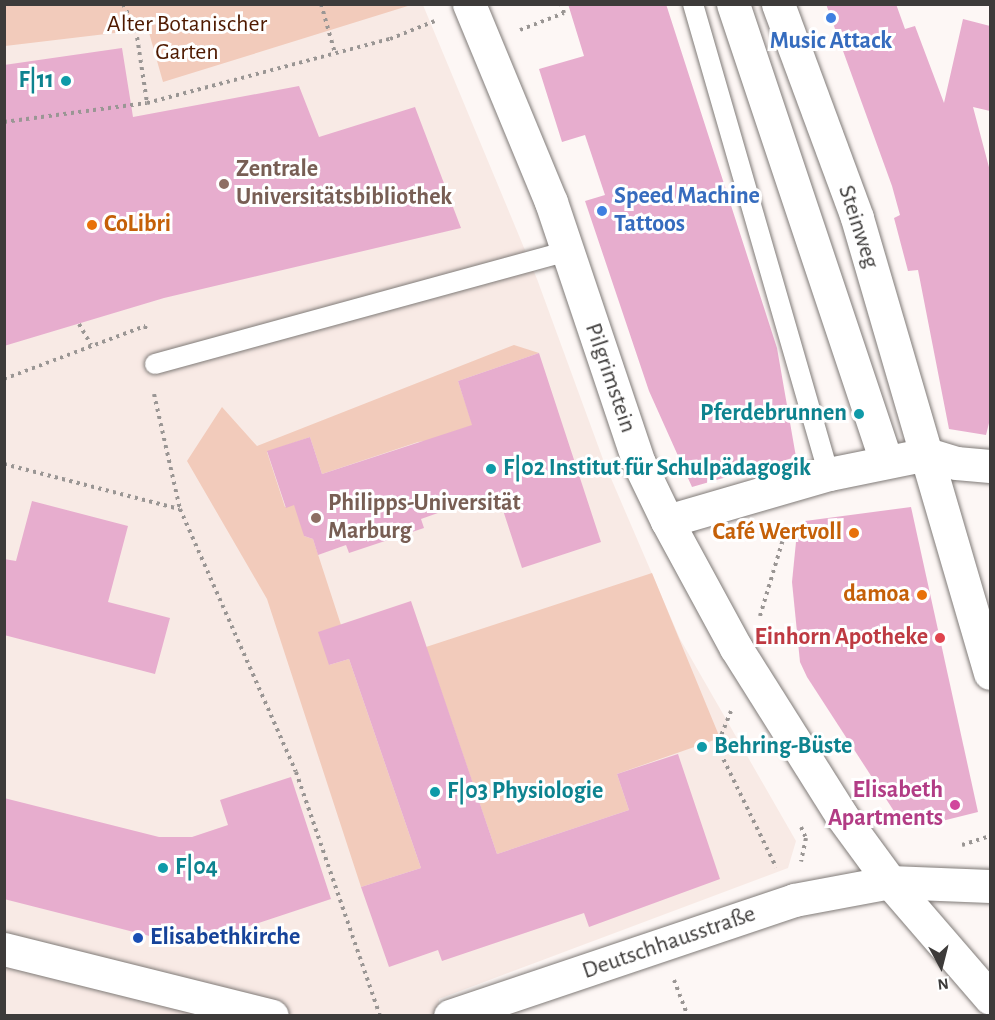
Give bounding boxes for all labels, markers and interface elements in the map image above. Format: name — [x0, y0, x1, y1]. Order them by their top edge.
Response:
park label: Alter Botanischer Garten — [107, 11, 267, 67]
marker: Music Attack — [824, 11, 838, 25]
place label: Music Attack — [770, 28, 892, 56]
place label: F|11 — [18, 67, 54, 95]
marker: F|11 — [59, 74, 73, 88]
place label: Zentrale Universitätsbibliothek — [236, 156, 452, 212]
marker: Zentrale Universitätsbibliothek — [217, 177, 231, 191]
street label: Steinweg — [831, 182, 885, 272]
place label: Speed Machine Tattoos — [614, 183, 760, 239]
marker: Speed Machine Tattoos — [595, 204, 609, 218]
place label: CoLibri — [104, 211, 171, 239]
marker: CoLibri — [85, 218, 99, 232]
street label: Pilgrimstein — [578, 319, 642, 437]
place label: Pferdebrunnen — [700, 400, 847, 428]
marker: Pferdebrunnen — [852, 407, 866, 421]
place label: F|02 Institut für Schulpädagogik — [503, 455, 811, 483]
marker: F|02 Institut für Schulpädagogik — [484, 462, 498, 476]
place label: Philipps-Universität Marburg — [328, 490, 521, 546]
marker: Philipps-Universität Marburg — [309, 511, 323, 525]
place label: Café Wertvoll — [712, 519, 842, 547]
marker: Café Wertvoll — [847, 526, 861, 540]
place label: damoa — [843, 581, 910, 609]
marker: damoa — [915, 588, 929, 602]
place label: Einhorn Apotheke — [754, 624, 928, 652]
marker: Einhorn Apotheke — [933, 631, 947, 645]
place label: Behring-Büste — [714, 733, 852, 761]
marker: Behring-Büste — [695, 740, 709, 754]
place label: Elisabeth Apartments — [828, 777, 943, 833]
place label: F|03 Physiologie — [447, 778, 603, 806]
marker: F|03 Physiologie — [428, 785, 442, 799]
marker: Elisabeth Apartments — [948, 798, 962, 812]
place label: F|04 — [175, 854, 218, 882]
marker: F|04 — [156, 861, 170, 875]
street label: Deutschhausstraße — [579, 900, 759, 986]
place label: Elisabethkirche — [150, 924, 300, 952]
marker: Elisabethkirche — [131, 931, 145, 945]
north arrow — [911, 936, 971, 996]
text: N — [937, 975, 950, 992]

